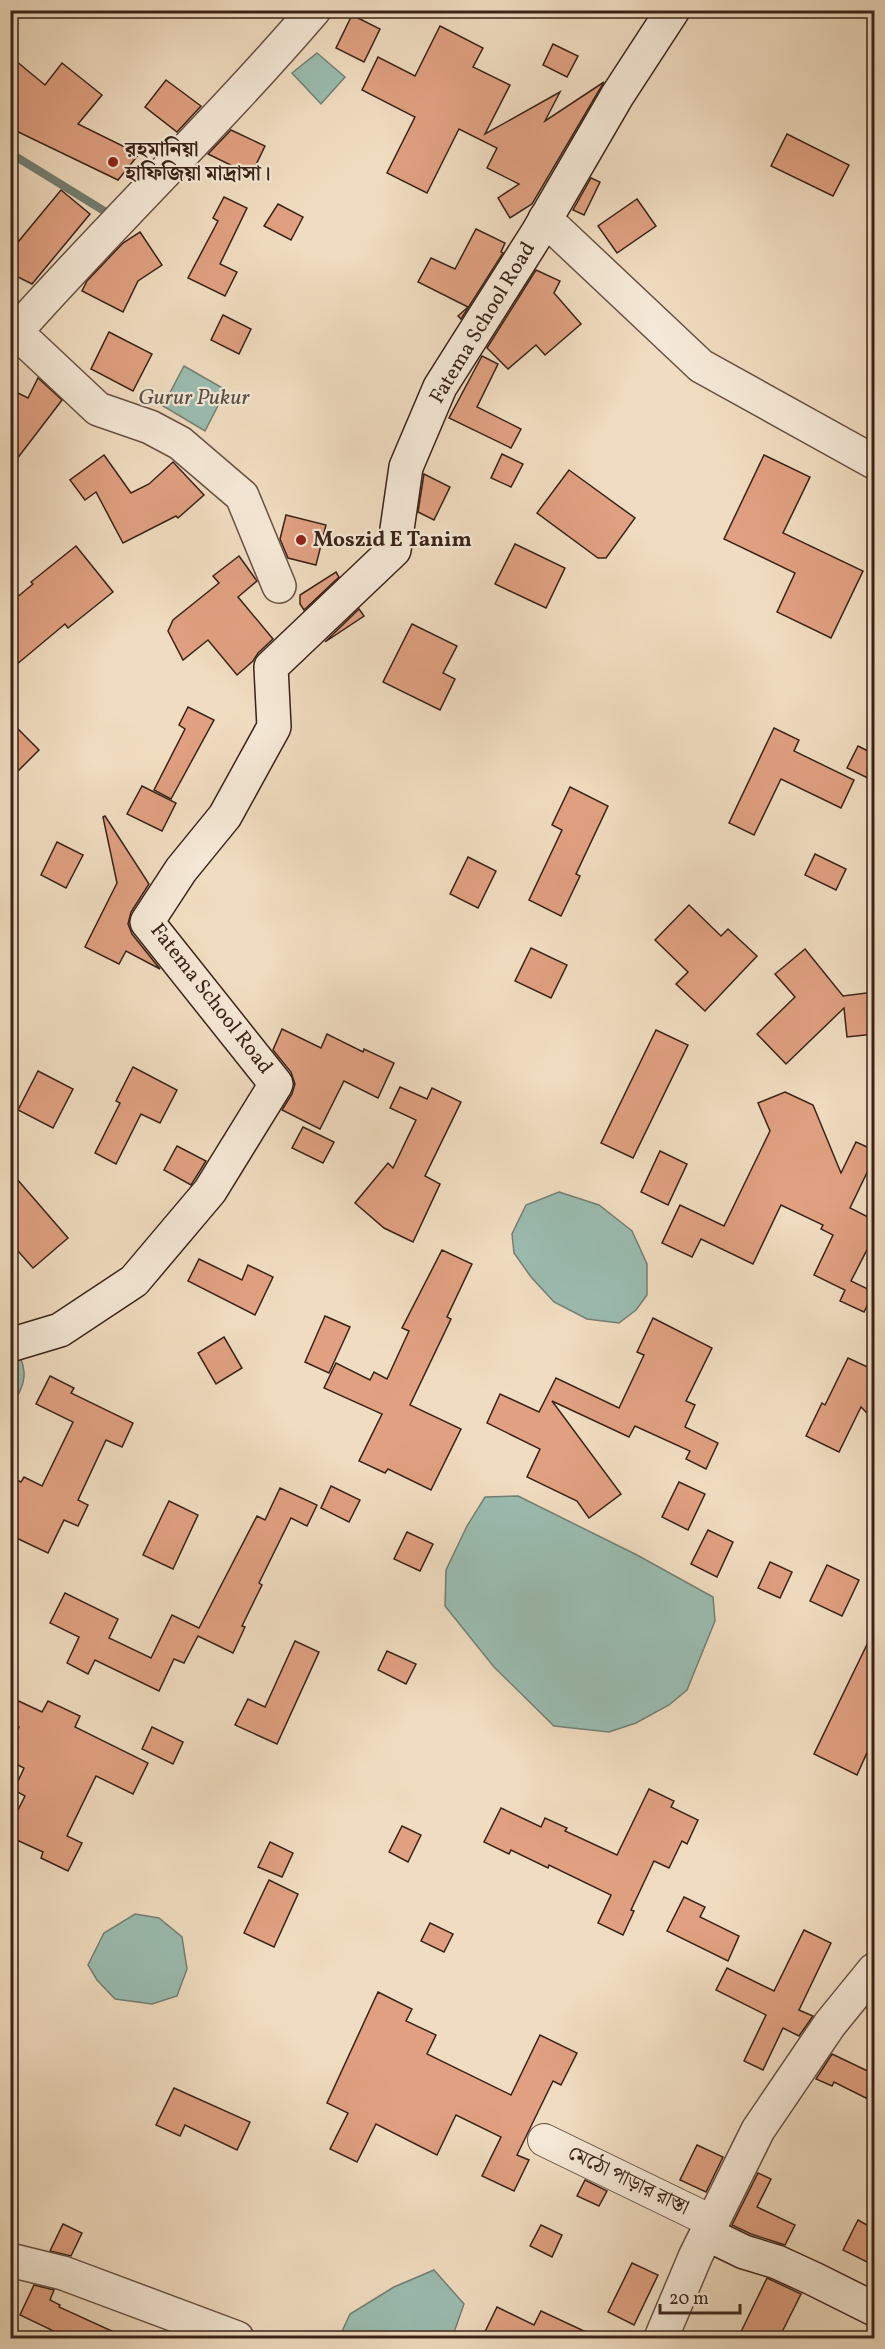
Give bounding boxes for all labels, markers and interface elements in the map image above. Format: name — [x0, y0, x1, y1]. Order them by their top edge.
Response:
place label: রহমানিয়া হাফিজিয়া মাদ্রাসা। — [124, 136, 271, 189]
marker: রহমানিয়া হাফিজিয়া মাদ্রাসা। — [106, 155, 120, 169]
street label: Fatema School Road — [423, 237, 543, 409]
water label: Gurur Pukur — [138, 383, 250, 414]
place label: Moszid E Tanim — [313, 526, 472, 555]
marker: Moszid E Tanim — [294, 533, 308, 547]
street label: Fatema School Road — [143, 917, 279, 1081]
street label: মেঠো পাড়ার রাস্তা — [563, 2139, 693, 2223]
scale bar — [660, 2277, 740, 2315]
text: 20 m — [669, 2287, 709, 2312]

